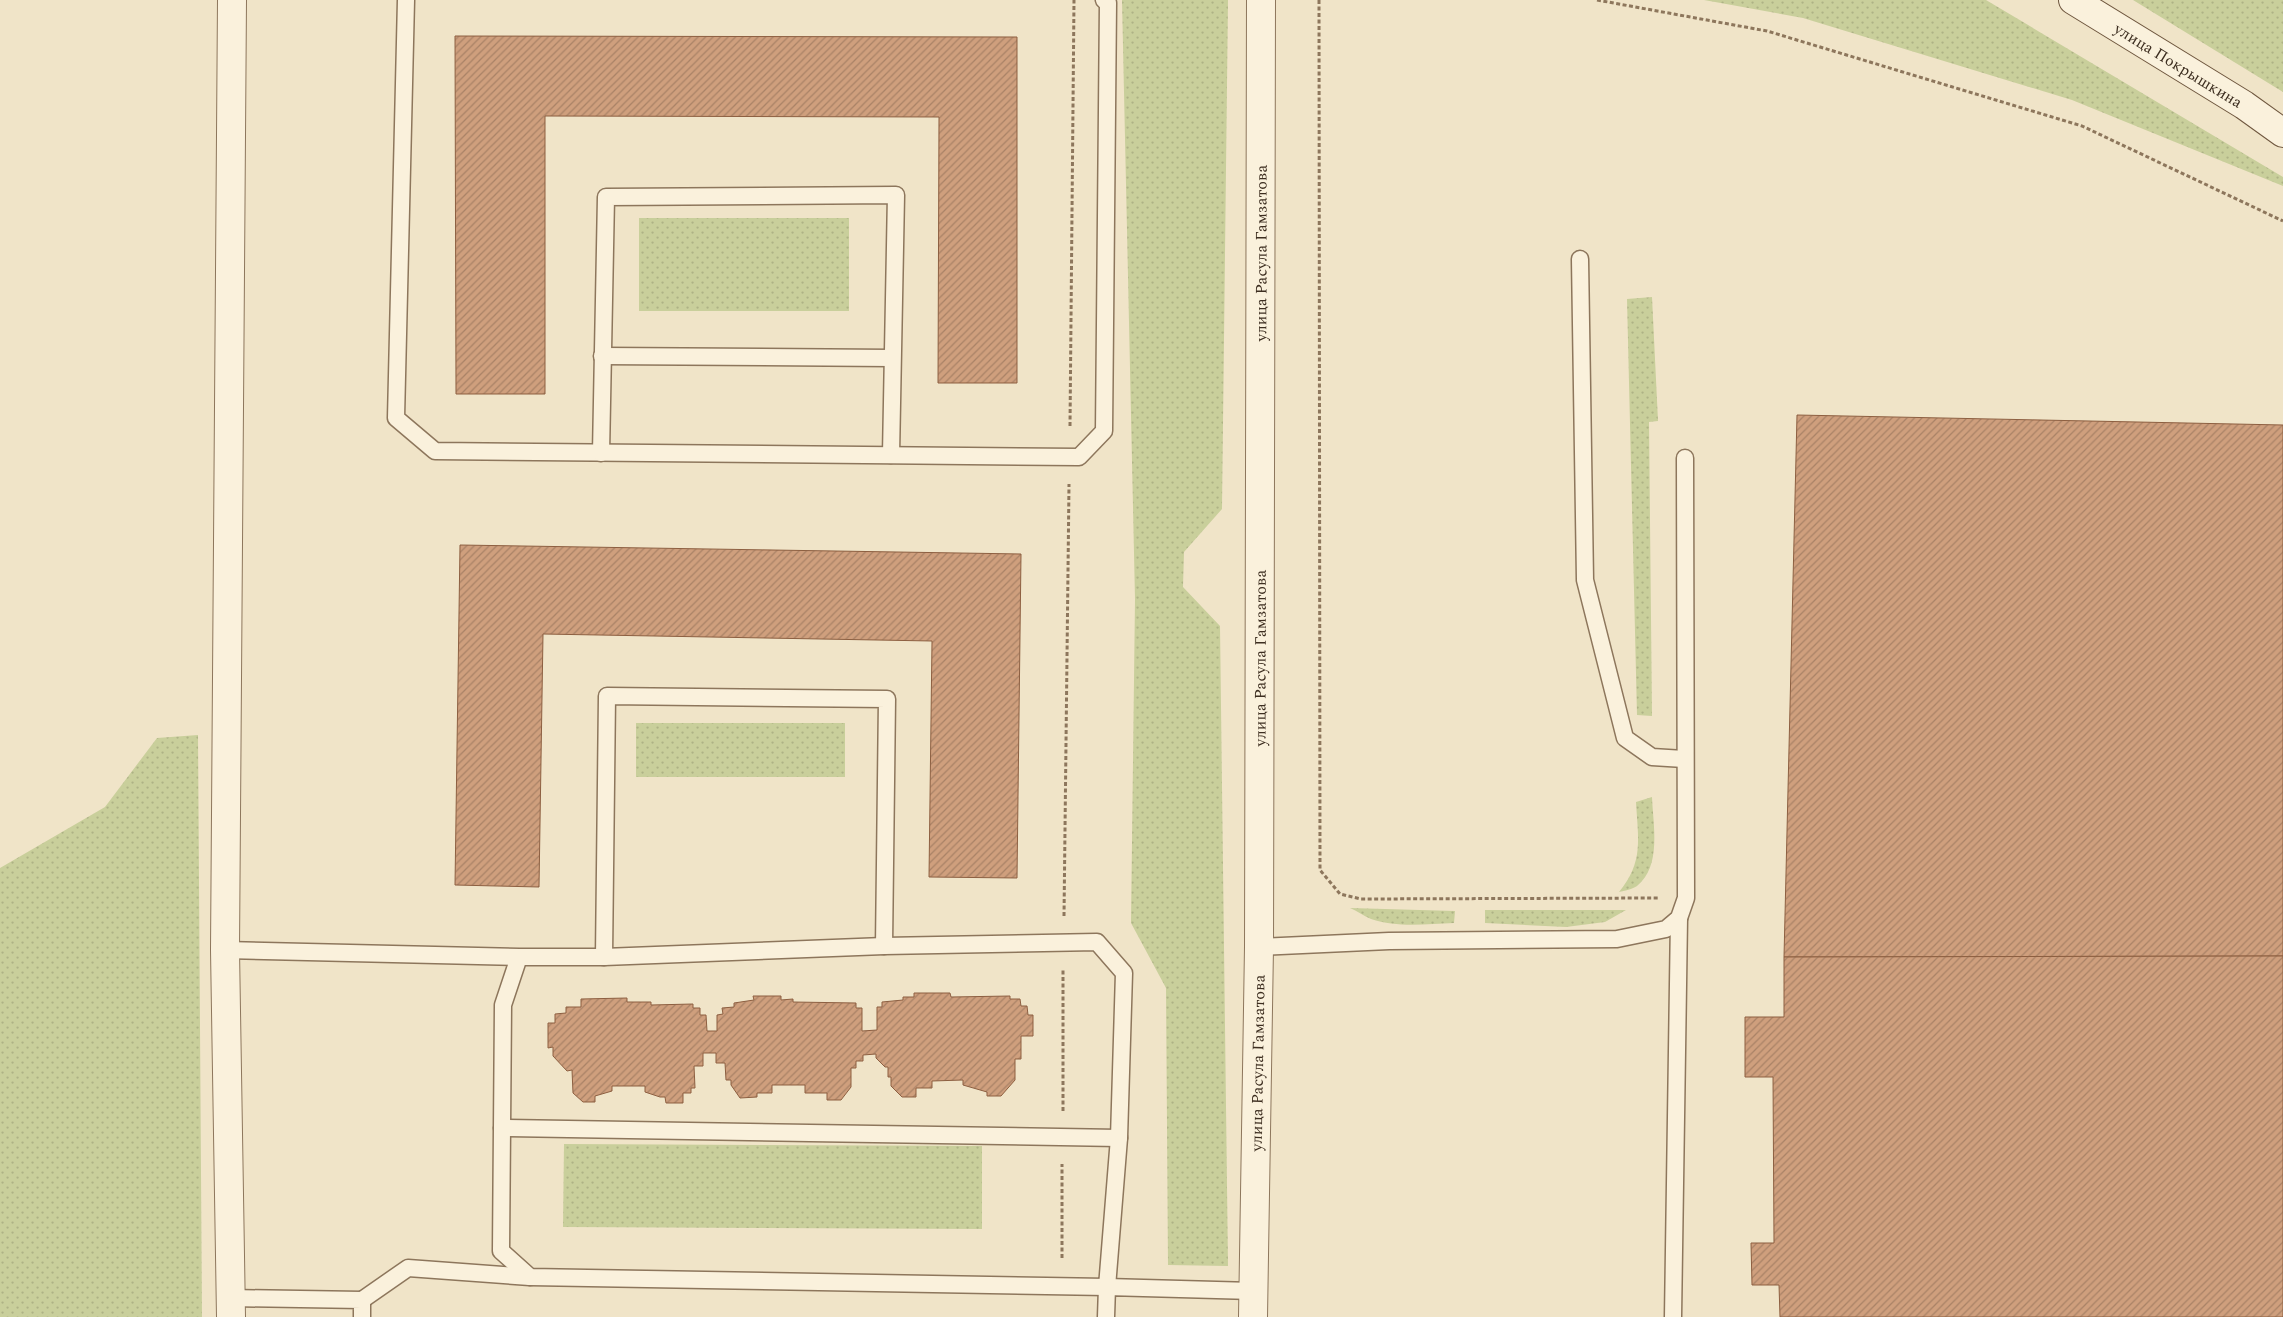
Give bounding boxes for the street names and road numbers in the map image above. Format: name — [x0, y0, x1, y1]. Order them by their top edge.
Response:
street label: улица Покрышкина — [2108, 17, 2247, 114]
street label: улица Расула Гамзатова — [1249, 164, 1274, 342]
street label: улица Расула Гамзатова — [1248, 569, 1273, 747]
street label: улица Расула Гамзатова — [1245, 974, 1272, 1153]

